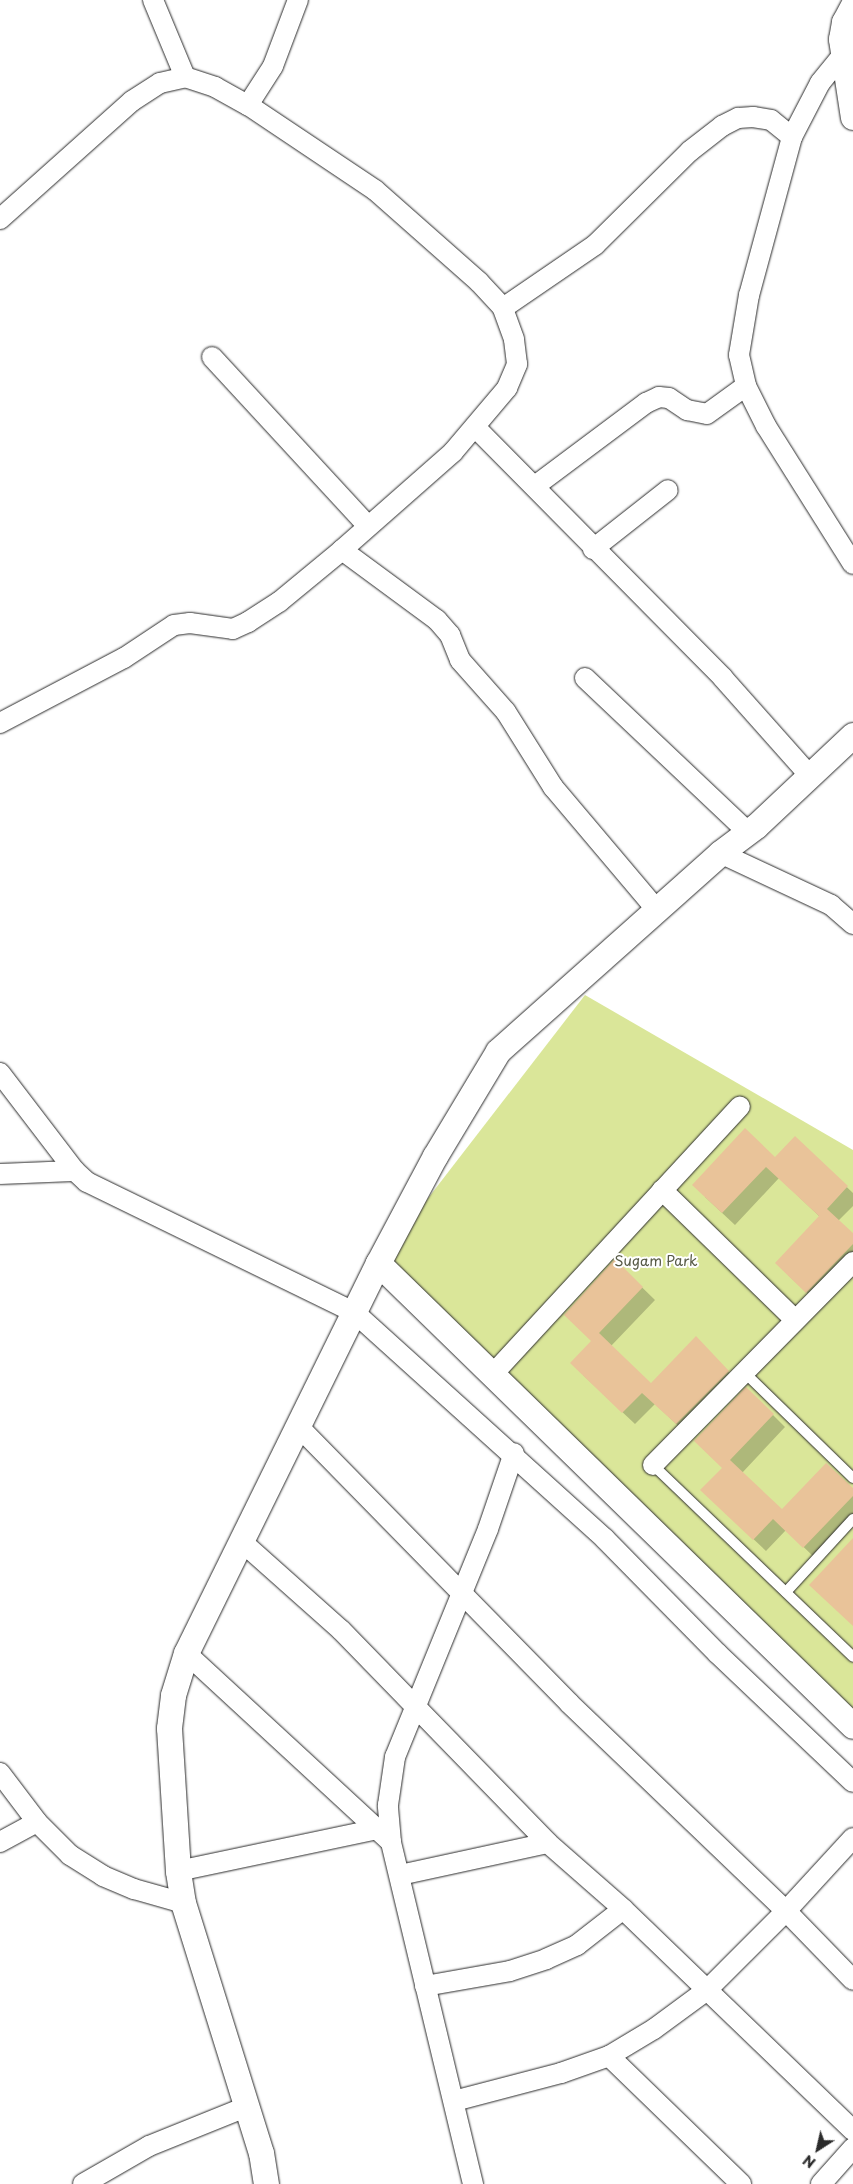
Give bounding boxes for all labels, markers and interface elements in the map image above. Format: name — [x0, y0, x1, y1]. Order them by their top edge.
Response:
park label: Sugam Park — [615, 1253, 697, 1269]
north arrow — [793, 2124, 843, 2174]
text: N — [799, 2150, 820, 2173]

